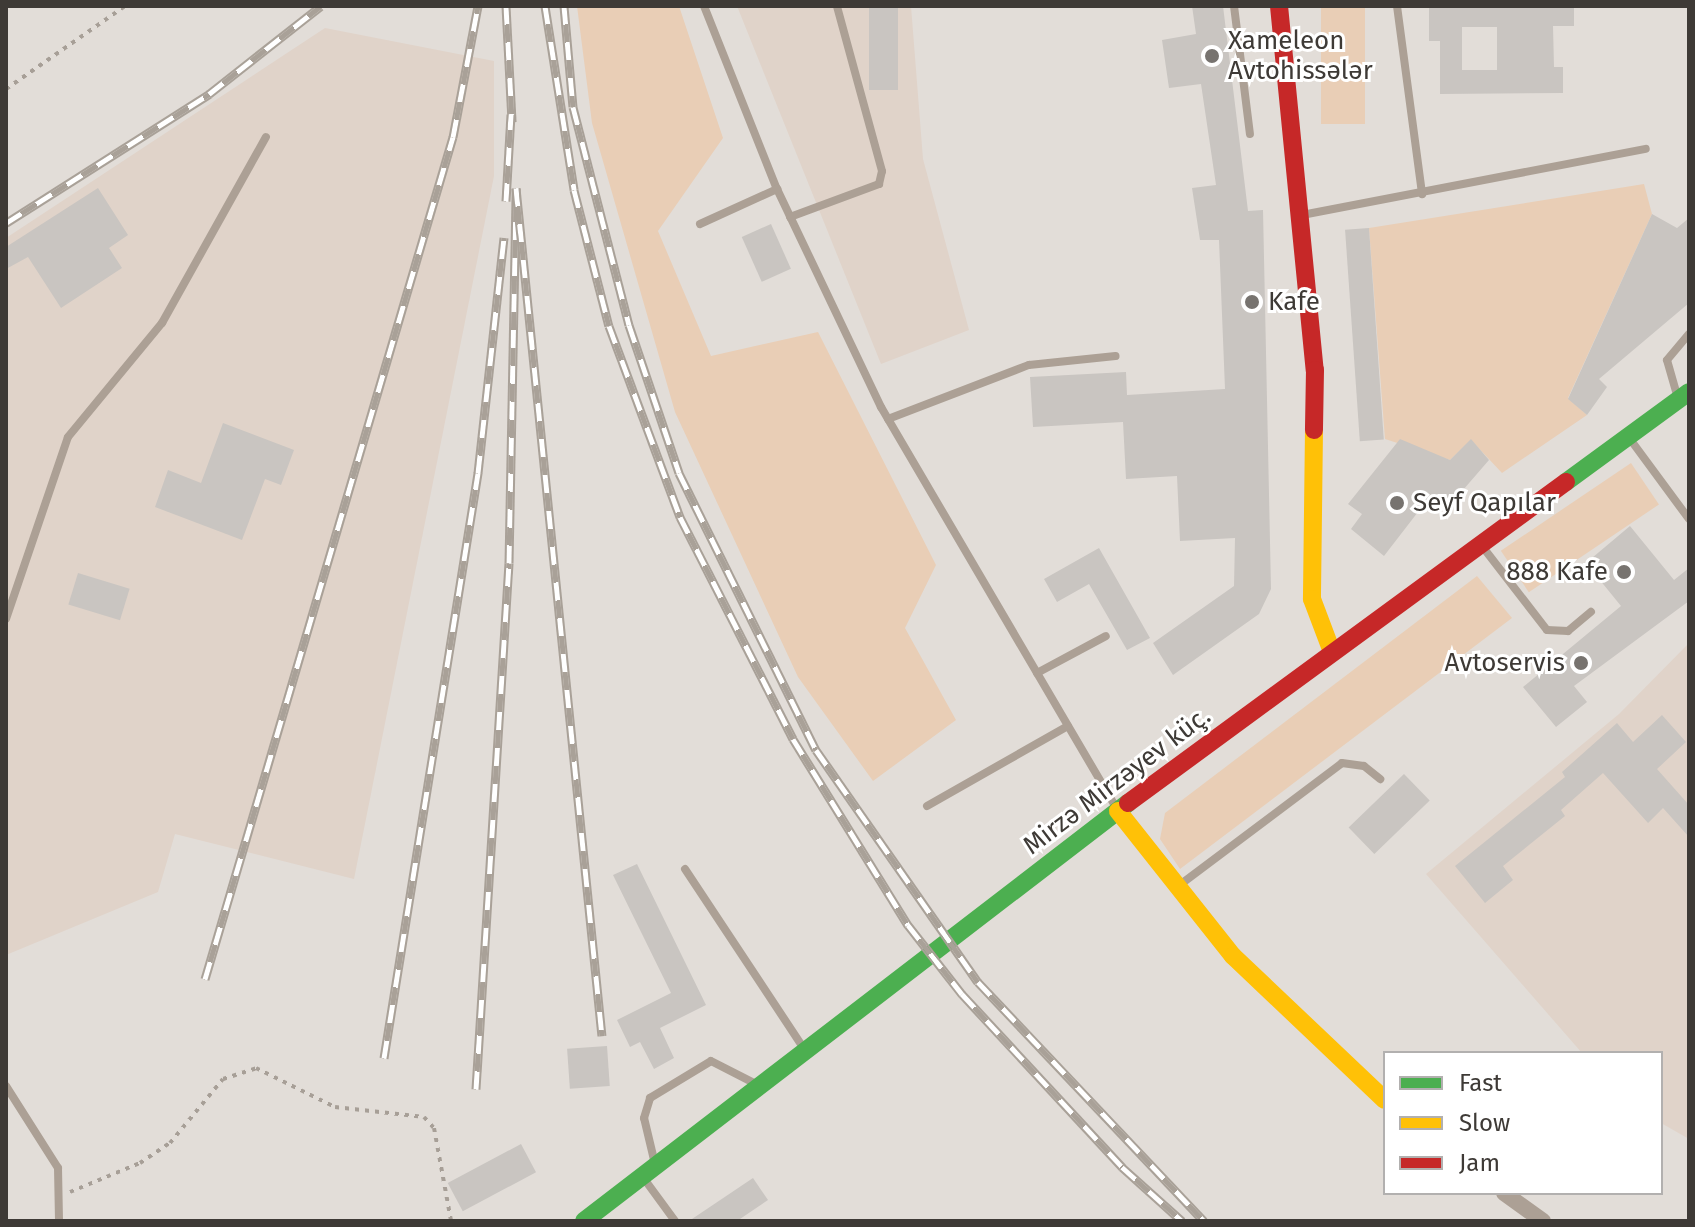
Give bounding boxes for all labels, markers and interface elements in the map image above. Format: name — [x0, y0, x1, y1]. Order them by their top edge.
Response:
place label: Xameleon Avtohissələr — [1228, 25, 1373, 86]
marker: Xameleon Avtohissələr — [1203, 47, 1221, 65]
place label: Kafe — [1268, 286, 1320, 318]
marker: Kafe — [1243, 293, 1261, 311]
place label: Seyf Qapılar — [1413, 487, 1556, 519]
marker: Seyf Qapılar — [1388, 494, 1406, 512]
place label: 888 Kafe — [1506, 556, 1608, 588]
marker: 888 Kafe — [1615, 563, 1633, 581]
place label: Avtoservis — [1445, 647, 1565, 679]
marker: Avtoservis — [1572, 654, 1590, 672]
street label: Mirzə Mirzəyev küç. — [1017, 700, 1217, 862]
legend — [1383, 1051, 1663, 1195]
text: Fast — [1459, 1069, 1502, 1097]
text: Slow — [1459, 1109, 1510, 1137]
text: Jam — [1459, 1149, 1500, 1177]

